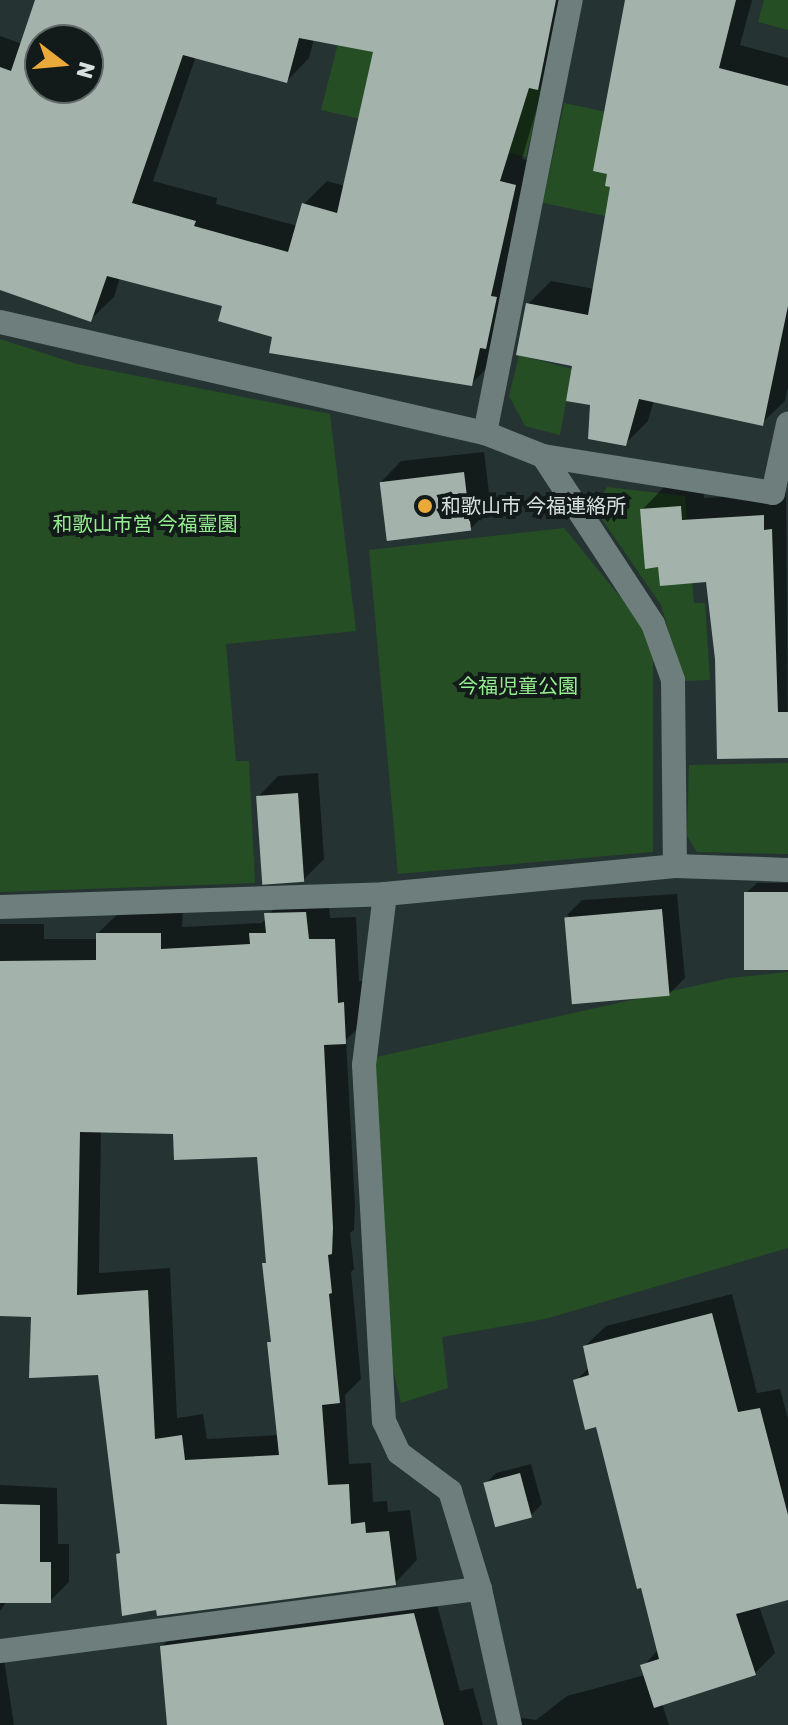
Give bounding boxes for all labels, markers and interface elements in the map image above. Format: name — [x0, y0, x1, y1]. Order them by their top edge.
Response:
north arrow — [24, 24, 104, 104]
text: N — [70, 59, 101, 82]
place label: 和歌山市 今福連絡所 — [441, 494, 626, 518]
marker: 和歌山市 今福連絡所 — [416, 497, 434, 515]
park label: 和歌山市営 今福霊園 — [53, 512, 237, 536]
park label: 今福児童公園 — [458, 674, 578, 698]

